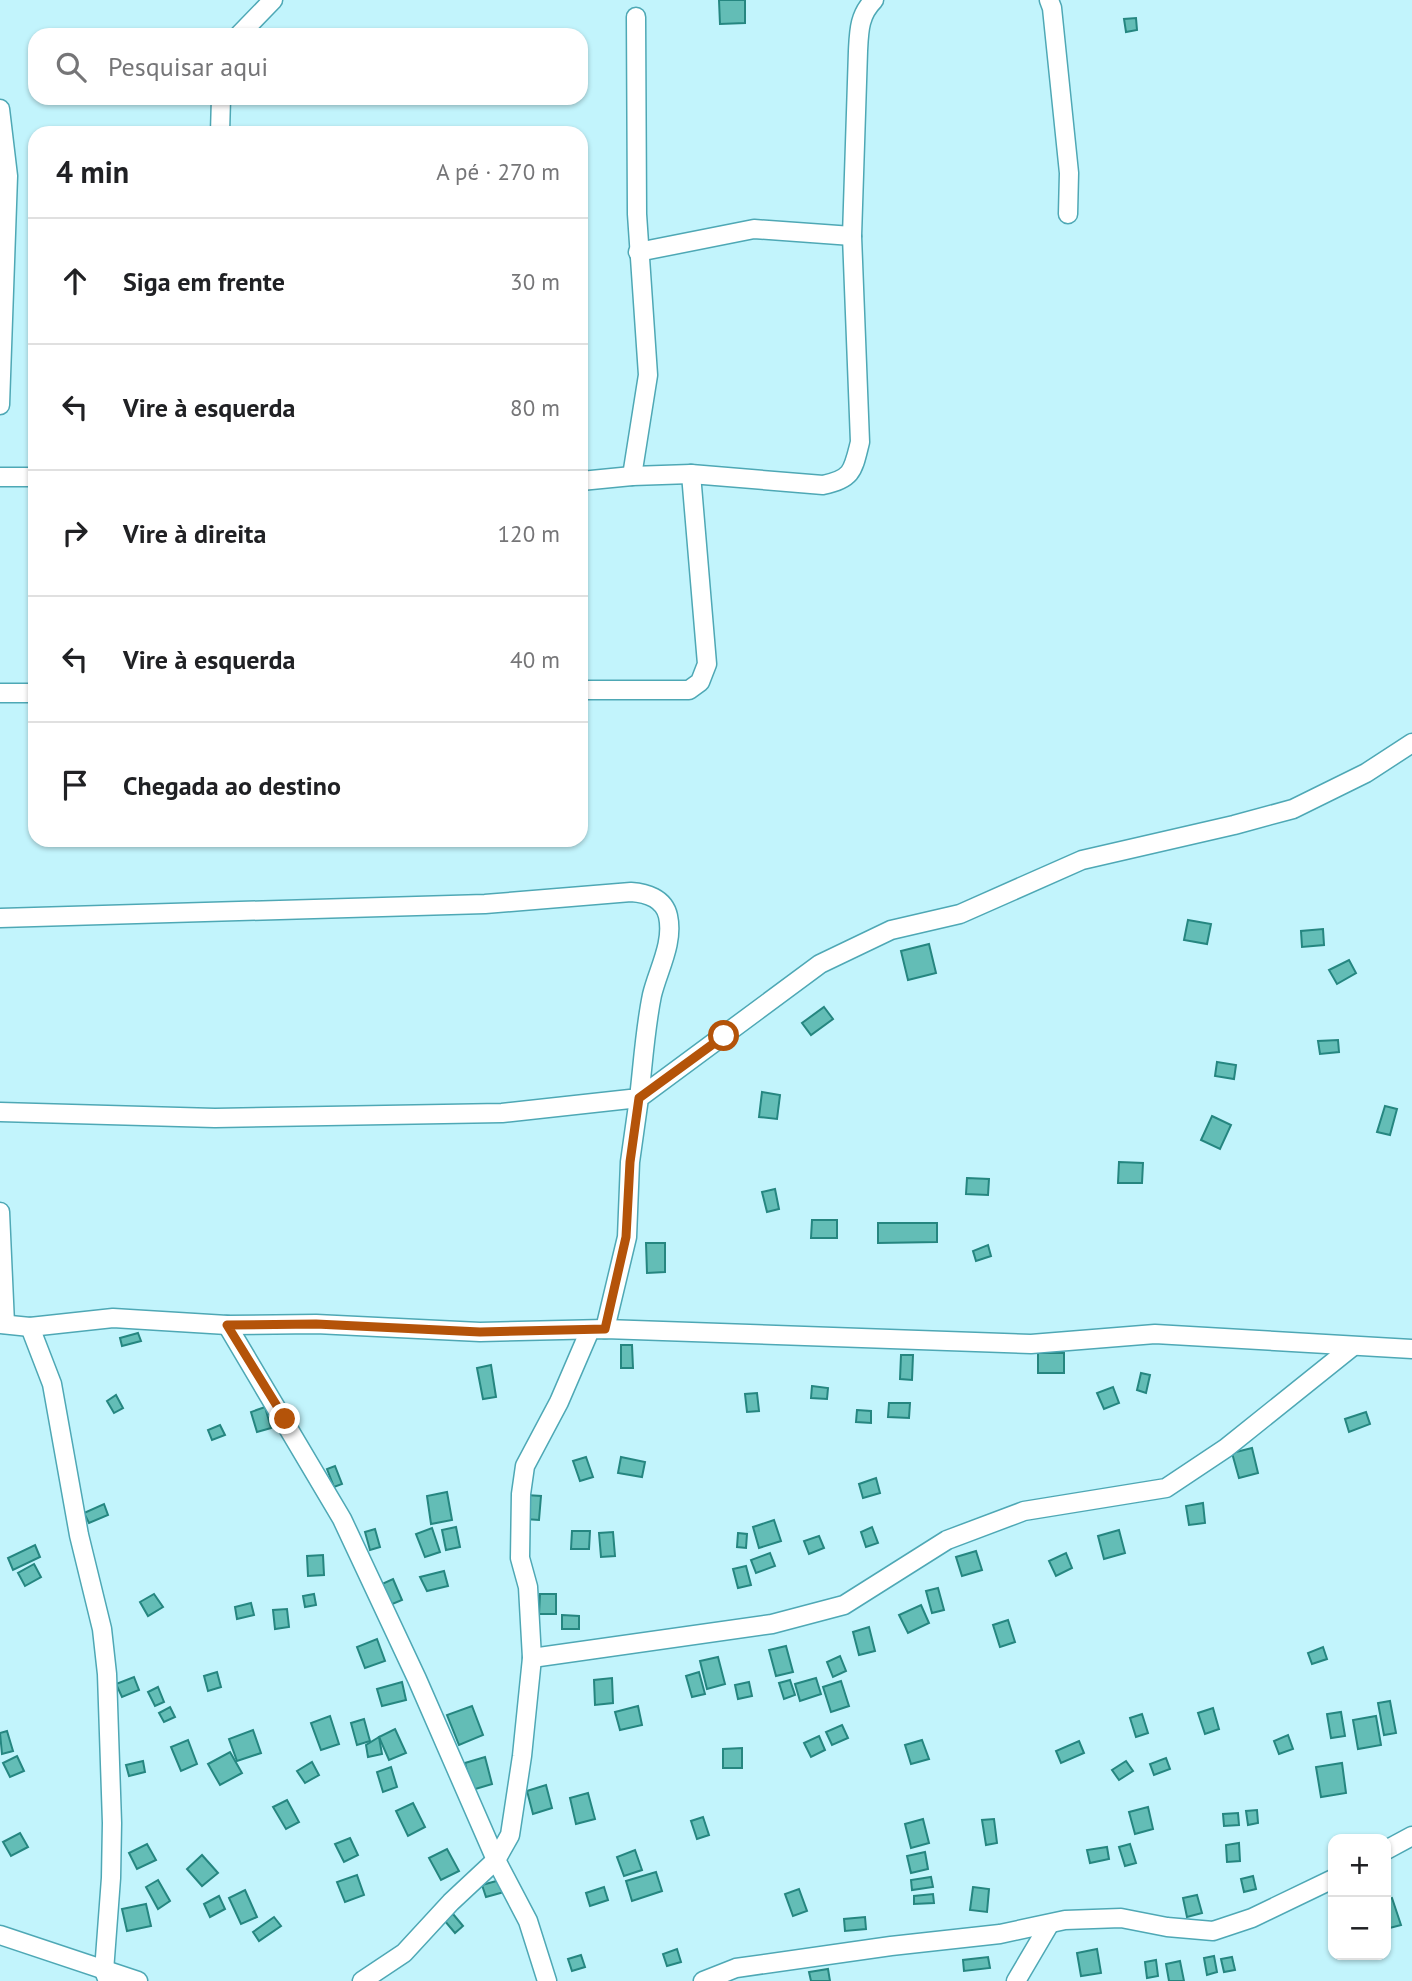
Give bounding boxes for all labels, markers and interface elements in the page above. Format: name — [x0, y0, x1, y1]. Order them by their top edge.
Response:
search box — [28, 28, 588, 105]
icon: search — [52, 48, 90, 86]
text: Pesquisar aqui — [108, 50, 268, 83]
text: 4 min — [56, 152, 129, 191]
text: A pé · 270 m — [436, 157, 560, 186]
icon: ahead — [56, 262, 94, 300]
text: Siga em frente — [123, 265, 285, 298]
text: 30 m — [510, 267, 560, 296]
icon: left — [56, 388, 94, 426]
text: Vire à esquerda — [123, 391, 295, 424]
text: 80 m — [510, 393, 560, 422]
icon: right — [56, 514, 94, 552]
text: Vire à direita — [123, 517, 266, 550]
text: 120 m — [498, 519, 560, 548]
icon: left — [56, 640, 94, 678]
text: Vire à esquerda — [123, 643, 295, 676]
text: 40 m — [510, 645, 560, 674]
icon: arrive — [56, 766, 94, 804]
text: Chegada ao destino — [123, 769, 341, 802]
route start — [708, 1020, 739, 1051]
route end — [269, 1403, 300, 1434]
map controls — [1328, 1834, 1391, 1960]
button: + — [1328, 1834, 1391, 1897]
button: − — [1328, 1897, 1391, 1960]

